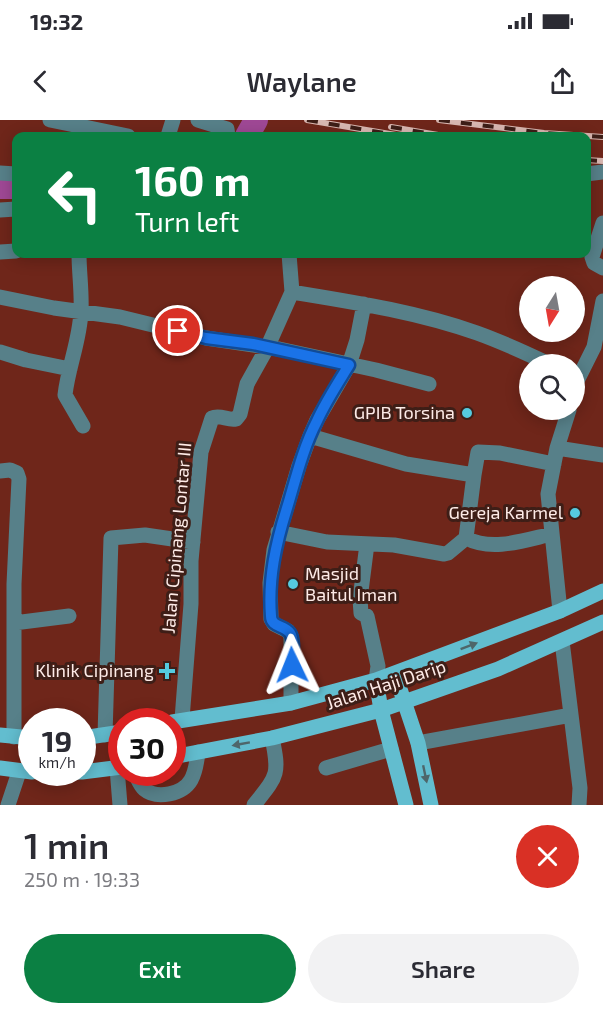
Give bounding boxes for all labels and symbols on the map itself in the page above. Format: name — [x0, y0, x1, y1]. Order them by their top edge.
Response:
north arrow — [519, 276, 585, 342]
pin — [152, 305, 203, 356]
place label: GPIB Torsina — [354, 401, 455, 423]
marker: GPIB Torsina — [460, 406, 474, 420]
street label: Jalan Cipinang Lontar III — [157, 441, 195, 634]
place label: Gereja Karmel — [448, 501, 564, 523]
marker: Gereja Karmel — [568, 506, 582, 520]
place label: Masjid Baitul Iman — [305, 562, 397, 605]
marker: Masjid Baitul Iman — [286, 577, 300, 591]
position arrow — [260, 633, 324, 697]
one-way arrow — [460, 641, 478, 650]
street label: Jalan Haji Darip — [323, 654, 448, 714]
place label: Klinik Cipinang — [35, 659, 154, 681]
marker: Klinik Cipinang — [158, 662, 176, 680]
speed limit sign: 30 — [108, 708, 186, 786]
one-way arrow — [231, 740, 250, 749]
one-way arrow — [421, 764, 430, 783]

